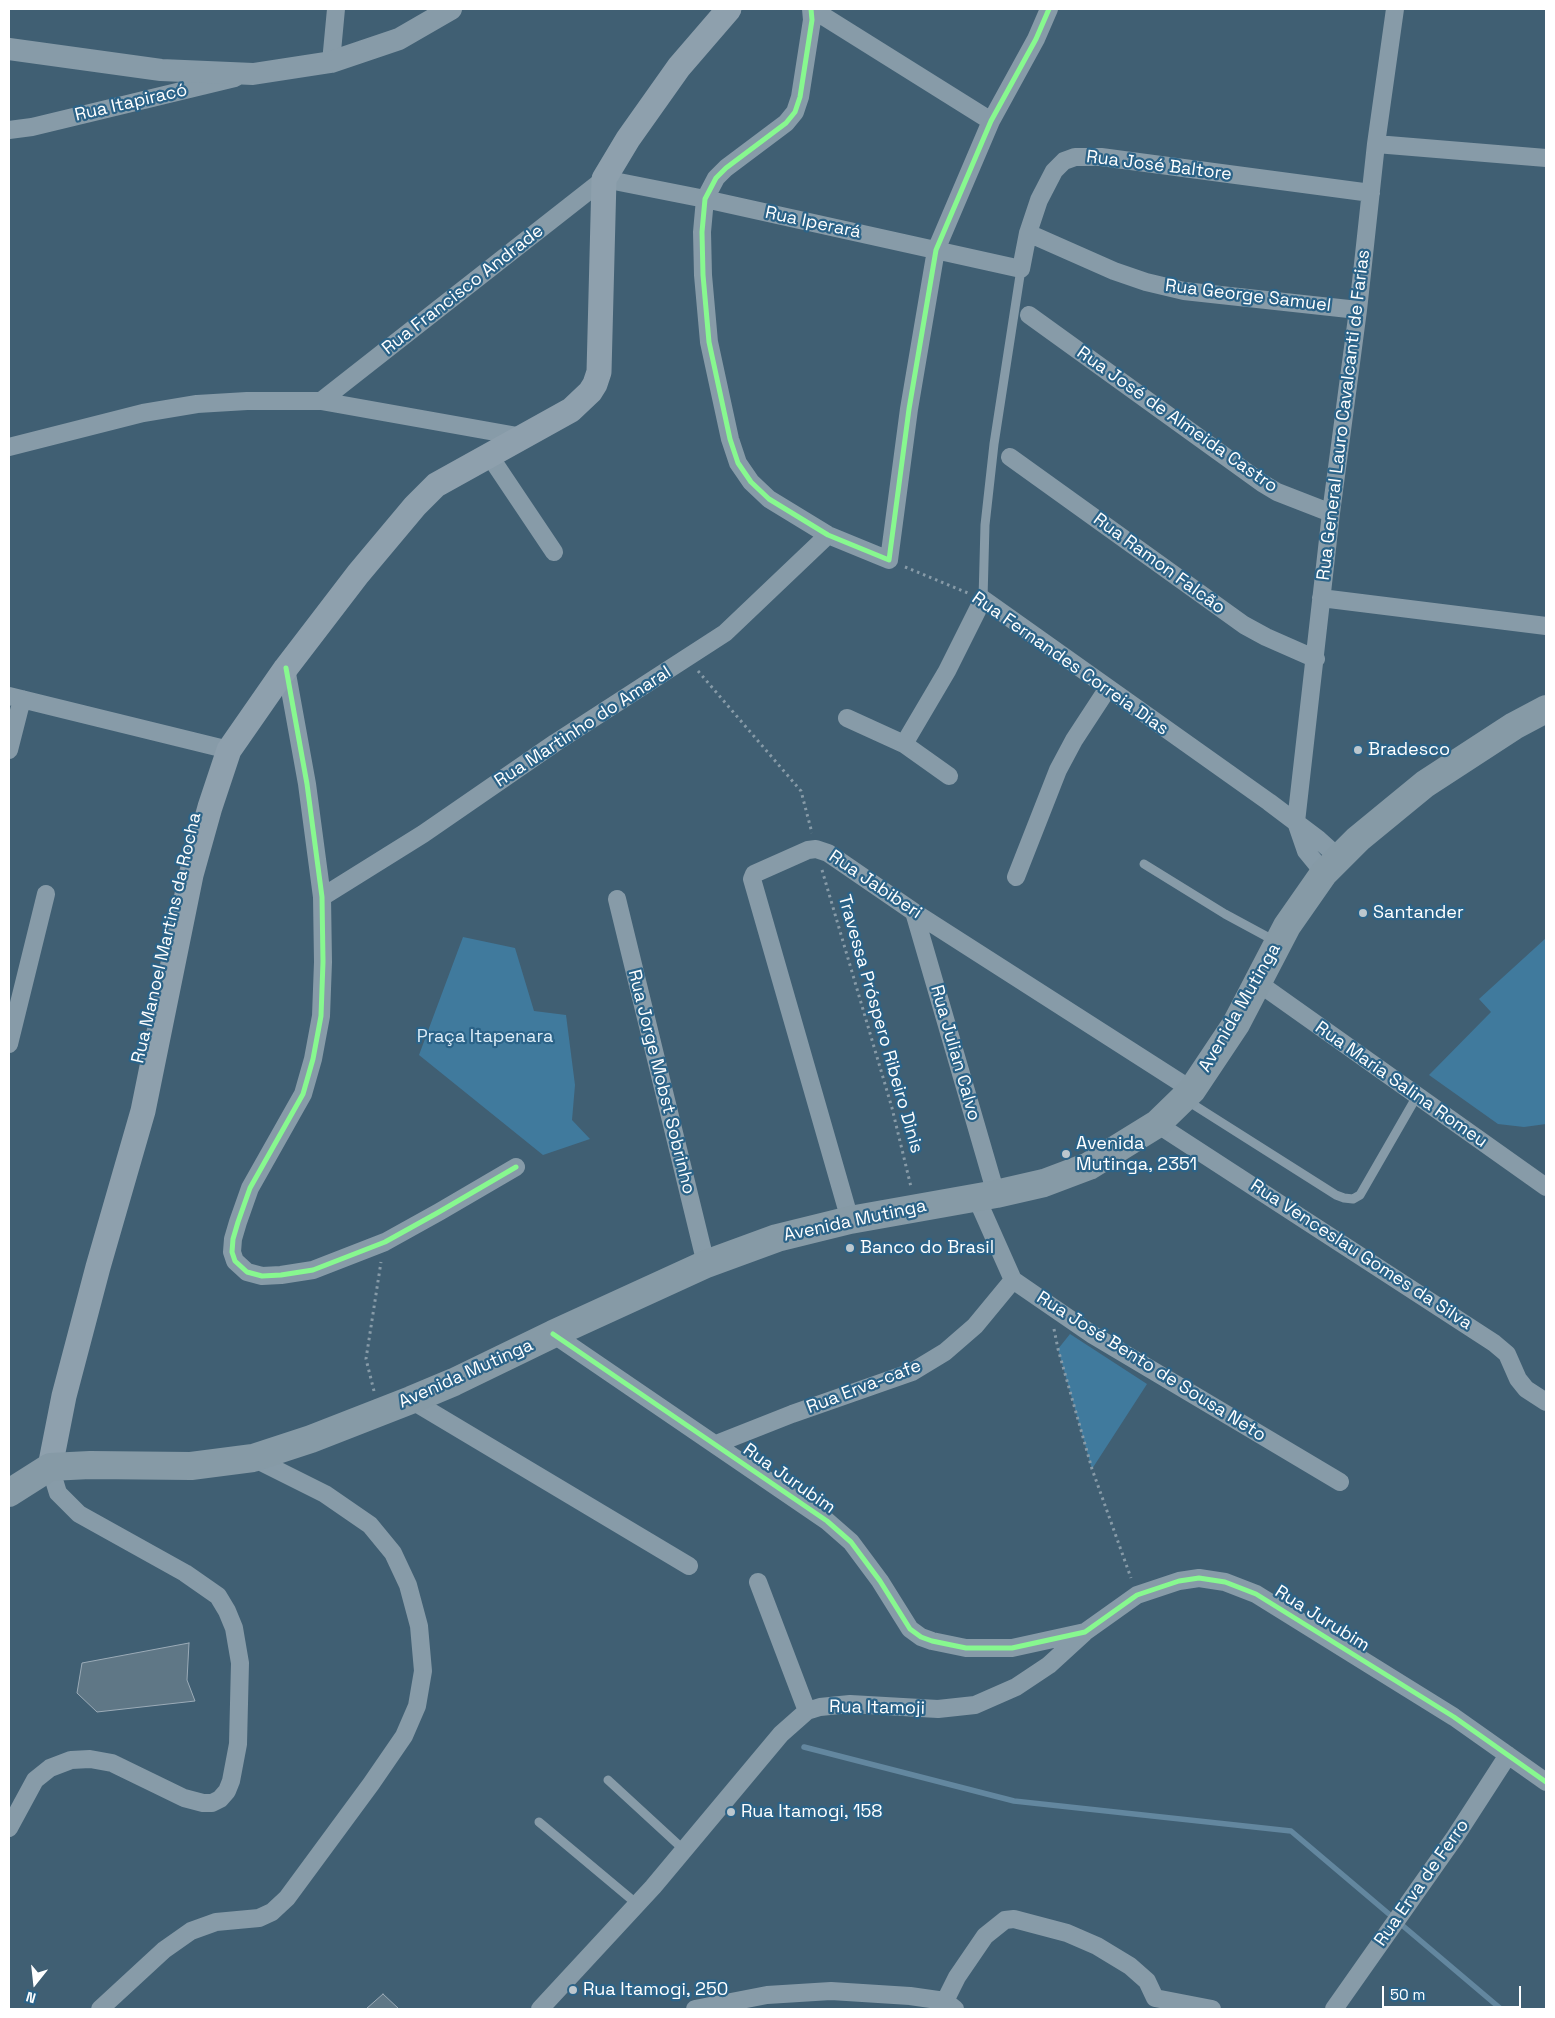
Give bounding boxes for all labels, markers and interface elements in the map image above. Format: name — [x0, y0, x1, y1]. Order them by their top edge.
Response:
street label: Rua Itapiracó — [73, 80, 189, 126]
street label: Rua José Baltore — [1085, 146, 1233, 186]
street label: Rua Iperará — [763, 202, 863, 244]
street label: Rua Francisco Andrade — [378, 220, 548, 360]
street label: Rua General Lauro Cavalcanti de Farias — [1313, 248, 1375, 582]
street label: Rua George Samuel — [1164, 275, 1332, 317]
street label: Rua José de Almeida Castro — [1072, 342, 1282, 498]
street label: Rua Ramon Falcão — [1089, 509, 1229, 619]
street label: Rua Fernandes Correia Dias — [967, 588, 1173, 740]
street label: Rua Martinho do Amaral — [491, 662, 675, 792]
place label: Bradesco — [1368, 739, 1450, 761]
marker: Bradesco — [1352, 744, 1364, 756]
street label: Rua Manoel Martins da Rocha — [128, 810, 206, 1066]
street label: Rua Jabiberi — [824, 846, 926, 924]
street label: Travessa Próspero Ribeiro Dinis — [833, 892, 927, 1156]
place label: Santander — [1373, 902, 1464, 924]
marker: Santander — [1357, 907, 1369, 919]
street label: Avenida Mutinga — [1194, 940, 1286, 1076]
street label: Rua Jorge Mobst Sobrinho — [623, 968, 699, 1196]
street label: Rua Julian Calvo — [925, 983, 985, 1123]
street label: Rua Maria Salina Romeu — [1311, 1017, 1491, 1153]
park label: Praça Itapenara — [417, 1026, 553, 1048]
place label: Avenida Mutinga, 2351 — [1076, 1133, 1197, 1176]
marker: Avenida Mutinga, 2351 — [1060, 1148, 1072, 1160]
street label: Rua Venceslau Gomes da Silva — [1246, 1175, 1476, 1335]
street label: Avenida Mutinga — [782, 1195, 928, 1247]
place label: Banco do Brasil — [860, 1237, 994, 1259]
marker: Banco do Brasil — [844, 1242, 856, 1254]
street label: Rua José Bento de Sousa Neto — [1032, 1287, 1270, 1447]
street label: Avenida Mutinga — [395, 1335, 537, 1413]
street label: Rua Erva-cafe — [804, 1355, 924, 1419]
street label: Rua Jurubim — [739, 1439, 839, 1519]
street label: Rua Jurubim — [1271, 1581, 1373, 1657]
street label: Rua Itamoji — [829, 1696, 925, 1720]
place label: Rua Itamogi, 158 — [741, 1801, 883, 1823]
marker: Rua Itamogi, 158 — [725, 1806, 737, 1818]
street label: Rua Erva de Ferro — [1370, 1815, 1474, 1951]
north arrow — [10, 1958, 60, 2008]
scale bar — [1385, 1976, 1524, 2008]
place label: Rua Itamogi, 250 — [583, 1979, 728, 2001]
marker: Rua Itamogi, 250 — [567, 1984, 579, 1996]
text: 50 m — [1390, 1985, 1425, 2004]
text: N — [24, 1987, 38, 2007]

